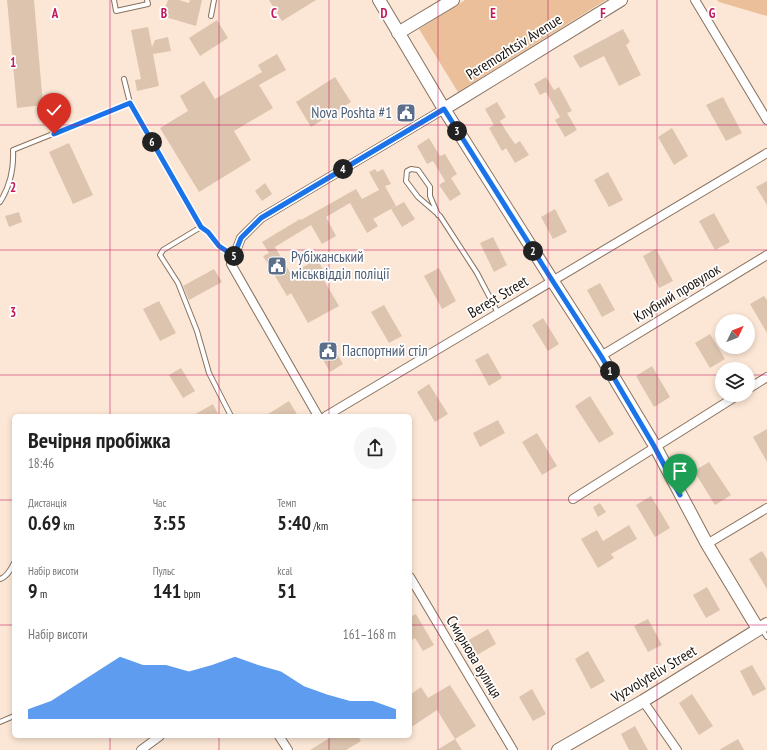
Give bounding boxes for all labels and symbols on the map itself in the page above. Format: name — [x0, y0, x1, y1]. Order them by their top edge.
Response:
text: A — [51, 5, 59, 22]
text: B — [161, 5, 167, 22]
text: C — [271, 5, 277, 22]
text: D — [381, 5, 388, 22]
text: E — [490, 5, 496, 22]
text: F — [600, 5, 606, 22]
text: G — [709, 5, 716, 22]
street label: Peremozhtsiv Avenue — [462, 10, 565, 84]
text: 1 — [10, 54, 16, 71]
pin — [37, 93, 71, 134]
public building icon: Nova Poshta #1 — [395, 102, 417, 124]
place label: Nova Poshta #1 — [311, 103, 392, 122]
pin: 3 — [447, 121, 467, 141]
pin: 6 — [142, 132, 162, 152]
pin: 4 — [333, 159, 353, 179]
text: 2 — [10, 179, 16, 196]
pin: 2 — [523, 241, 543, 261]
pin: 5 — [224, 246, 244, 266]
place label: Рубіжанський міськвідділ поліції — [291, 247, 390, 283]
public building icon: Рубіжанський міськвідділ поліції — [266, 255, 288, 277]
street label: Клубний провулок — [630, 259, 724, 326]
street label: Berest Street — [464, 271, 531, 322]
text: 3 — [10, 304, 16, 321]
north arrow — [715, 314, 755, 354]
public building icon: Паспортний стіл — [317, 340, 339, 362]
place label: Паспортний стіл — [342, 341, 428, 360]
pin: 1 — [600, 361, 620, 381]
pin — [663, 454, 697, 495]
street label: Смирнова вулиця — [442, 612, 507, 702]
street label: Vyzvolyteliv Street — [607, 641, 700, 707]

